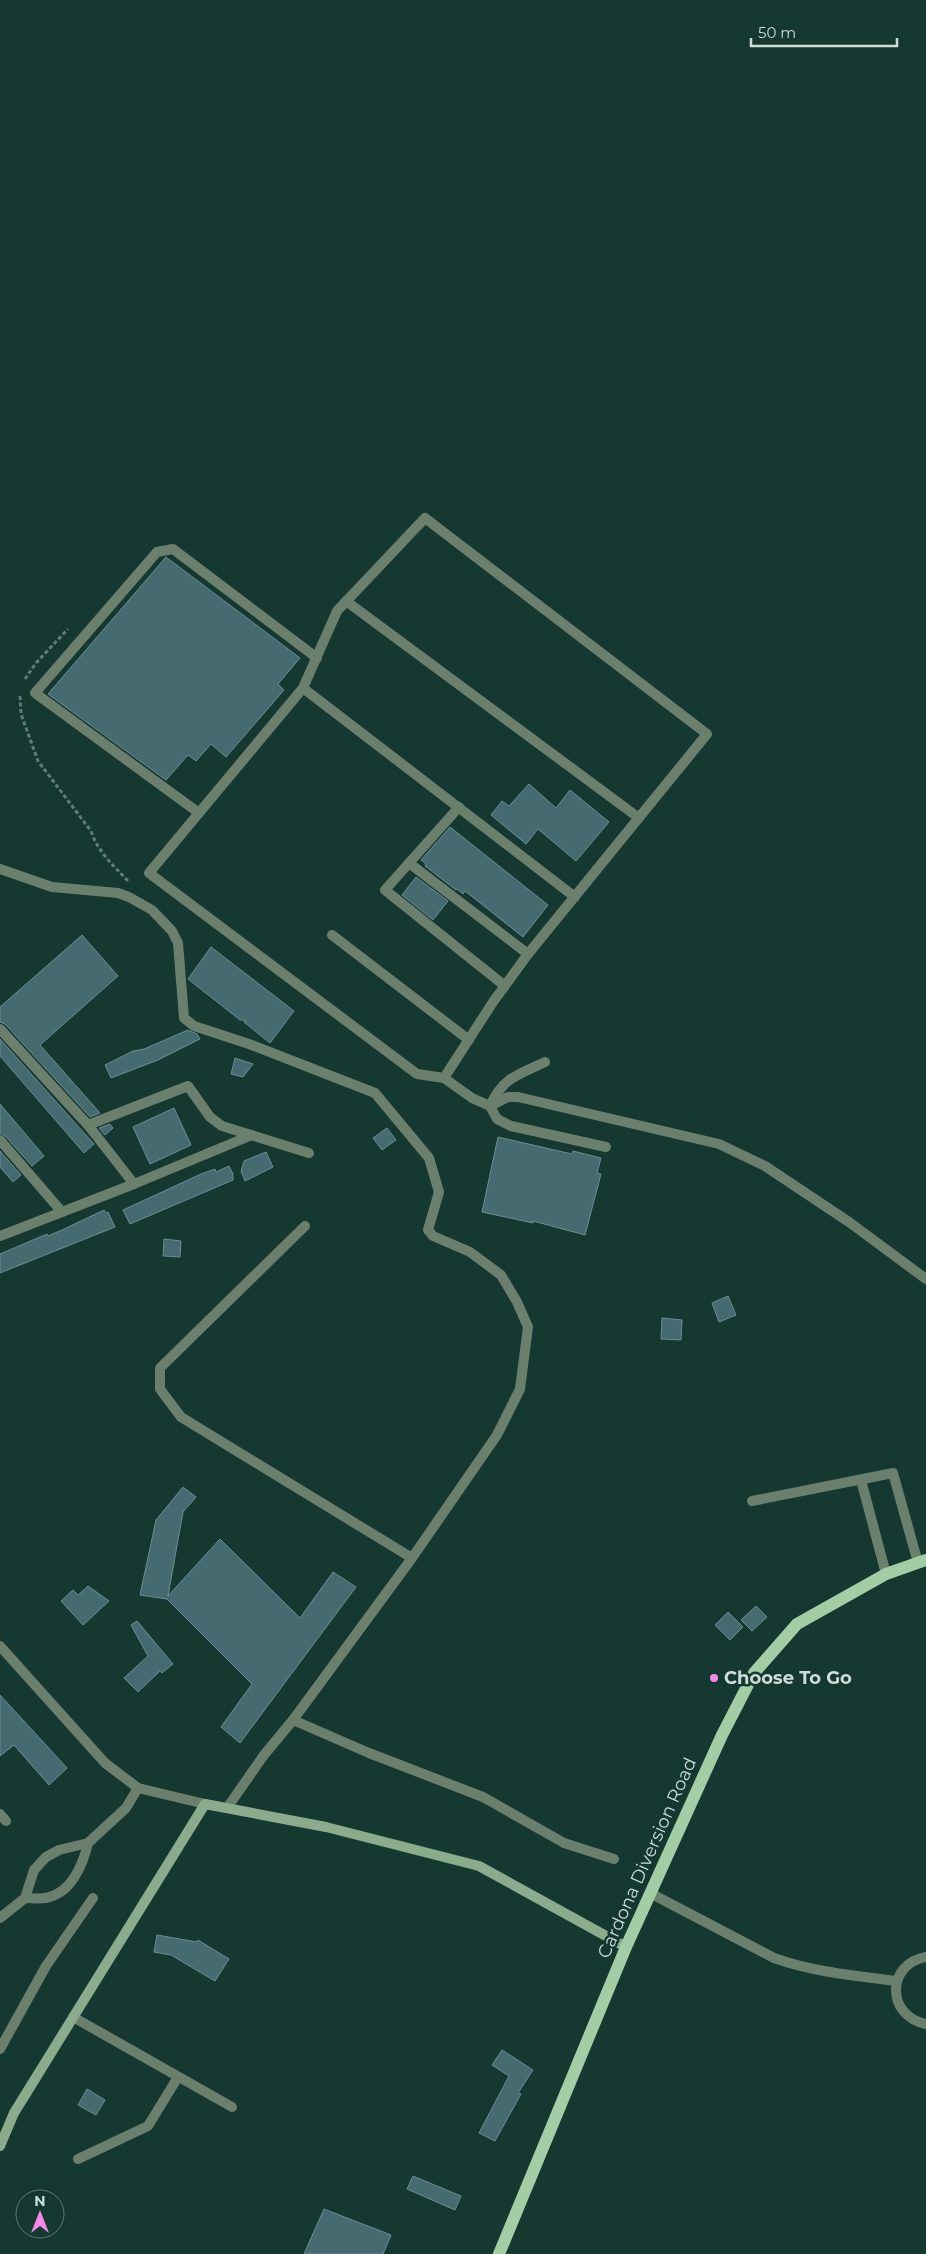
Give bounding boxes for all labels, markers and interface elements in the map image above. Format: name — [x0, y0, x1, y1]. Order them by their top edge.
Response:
scale bar — [751, 15, 897, 47]
text: 50 m — [758, 23, 796, 42]
place label: Choose To Go — [724, 1667, 852, 1689]
marker: Choose To Go — [708, 1672, 720, 1684]
street label: Cardona Diversion Road — [593, 1754, 701, 1962]
north arrow — [15, 2189, 65, 2239]
text: N — [34, 2192, 46, 2210]

